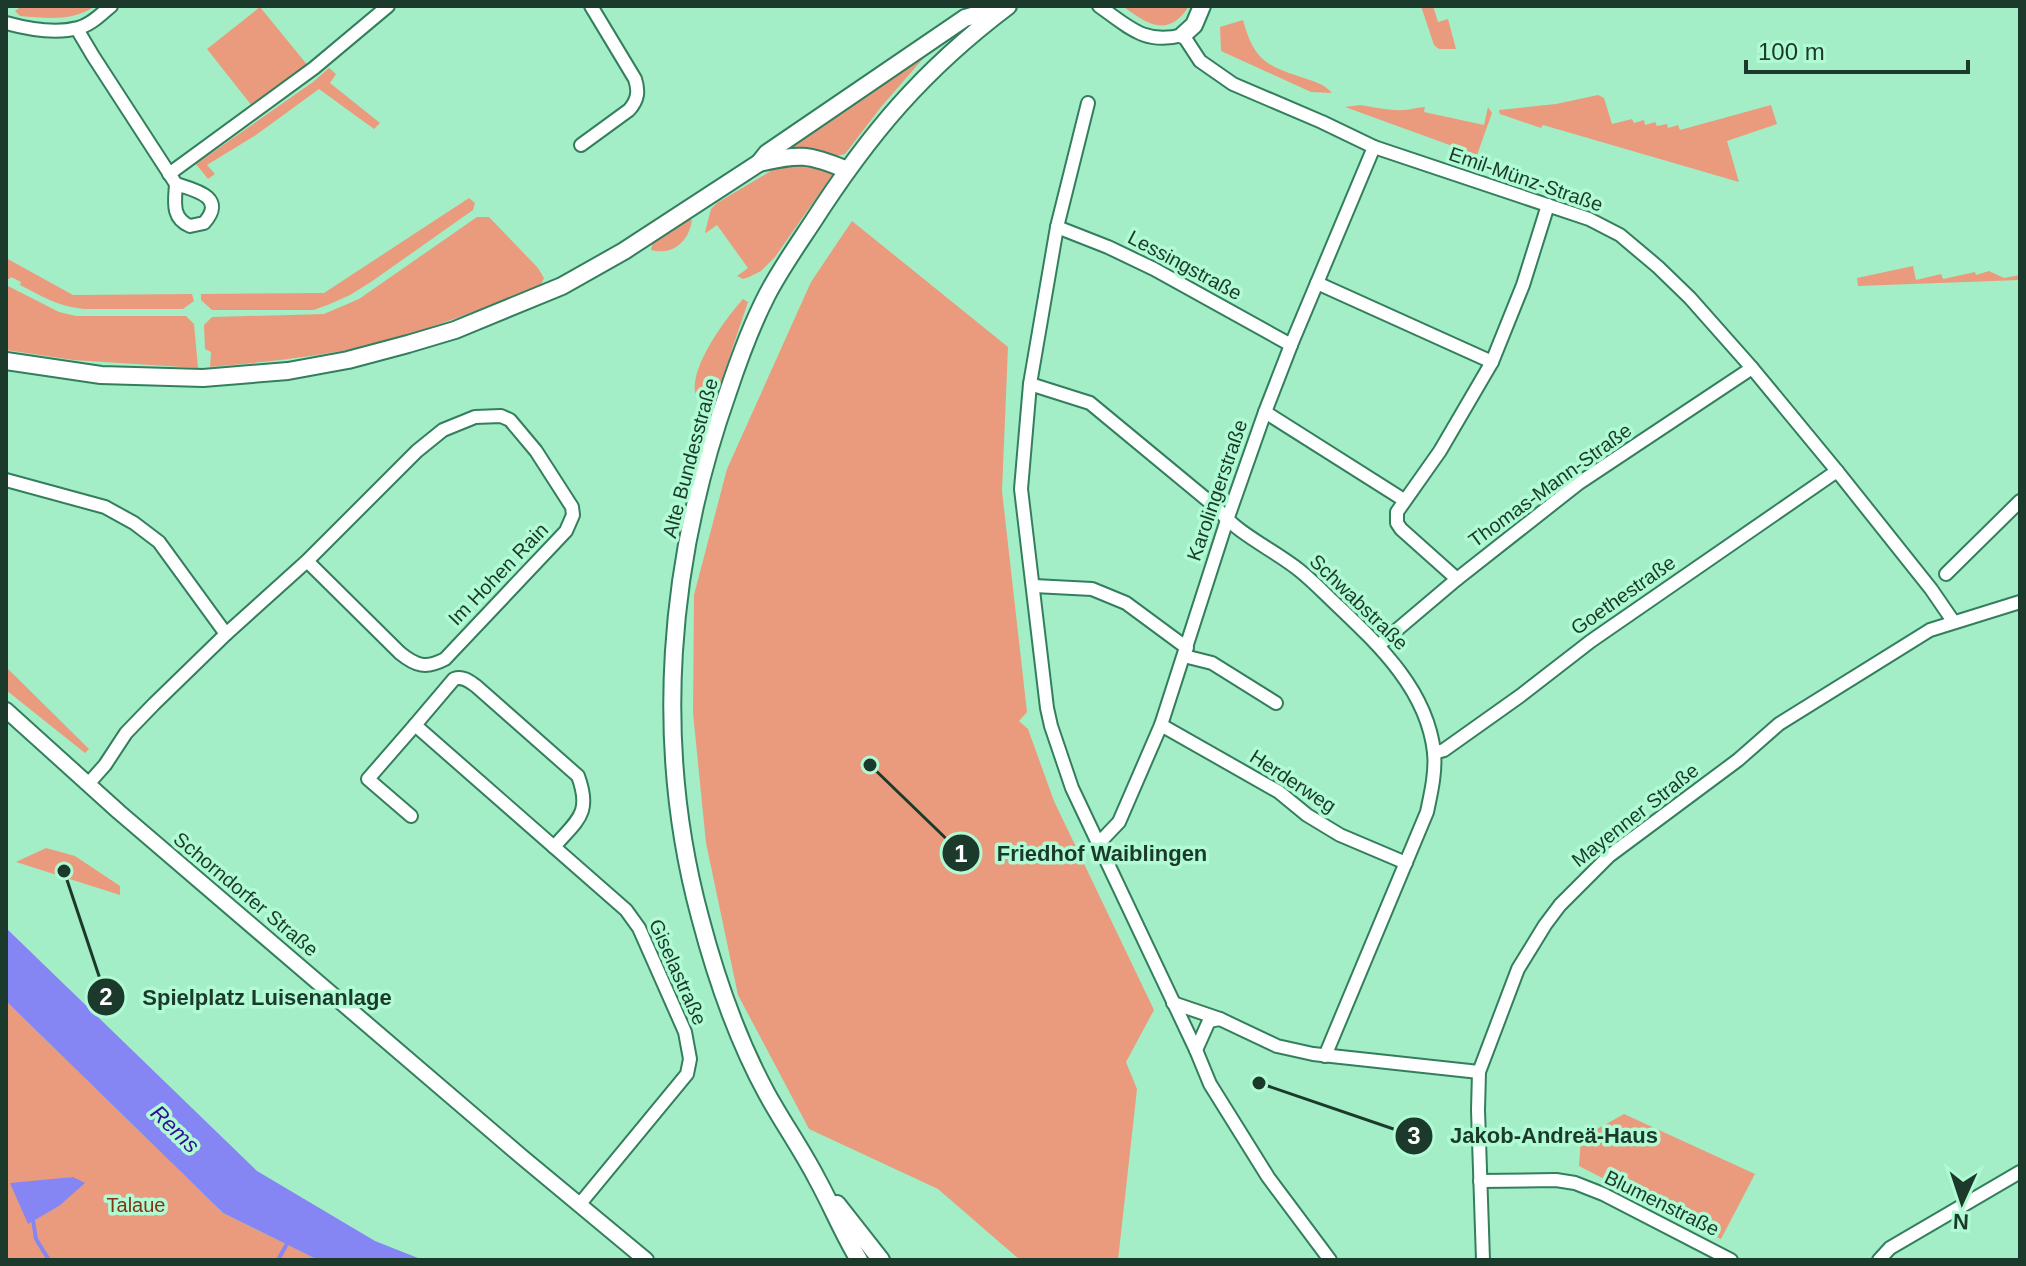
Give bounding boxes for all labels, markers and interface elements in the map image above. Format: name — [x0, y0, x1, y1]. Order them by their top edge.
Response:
scale bar — [1746, 24, 1968, 74]
text: 100 m — [1758, 38, 1825, 65]
street label: Emil-Münz-Straße — [1446, 142, 1606, 216]
street label: Lessingstraße — [1124, 226, 1246, 304]
street label: Alte Bundesstraße — [658, 376, 722, 540]
street label: Karolingerstraße — [1183, 417, 1251, 563]
street label: Thomas-Mann-Straße — [1464, 419, 1636, 551]
street label: Im Hohen Rain — [444, 518, 552, 630]
street label: Schwabstraße — [1305, 550, 1413, 654]
street label: Goethestraße — [1567, 551, 1679, 639]
street label: Herderweg — [1246, 745, 1340, 817]
street label: Mayenner Straße — [1567, 759, 1703, 871]
street label: Schorndorfer Straße — [170, 827, 322, 961]
callout: Friedhof Waiblingen — [941, 830, 1223, 876]
text: 1 — [954, 840, 968, 867]
text: Friedhof Waiblingen — [997, 841, 1207, 866]
street label: Giselastraße — [645, 916, 711, 1028]
callout: Spielplatz Luisenanlage — [86, 974, 408, 1020]
text: 2 — [99, 983, 113, 1010]
text: Spielplatz Luisenanlage — [142, 985, 392, 1010]
water label: Rems — [146, 1100, 204, 1158]
callout: Jakob-Andreä-Haus — [1394, 1113, 1674, 1159]
text: 3 — [1407, 1122, 1421, 1149]
text: Jakob-Andreä-Haus — [1450, 1123, 1658, 1148]
north arrow — [1922, 1162, 2002, 1242]
street label: Blumenstraße — [1601, 1166, 1723, 1240]
park label: Talaue — [107, 1194, 165, 1216]
text: N — [1952, 1209, 1970, 1234]

